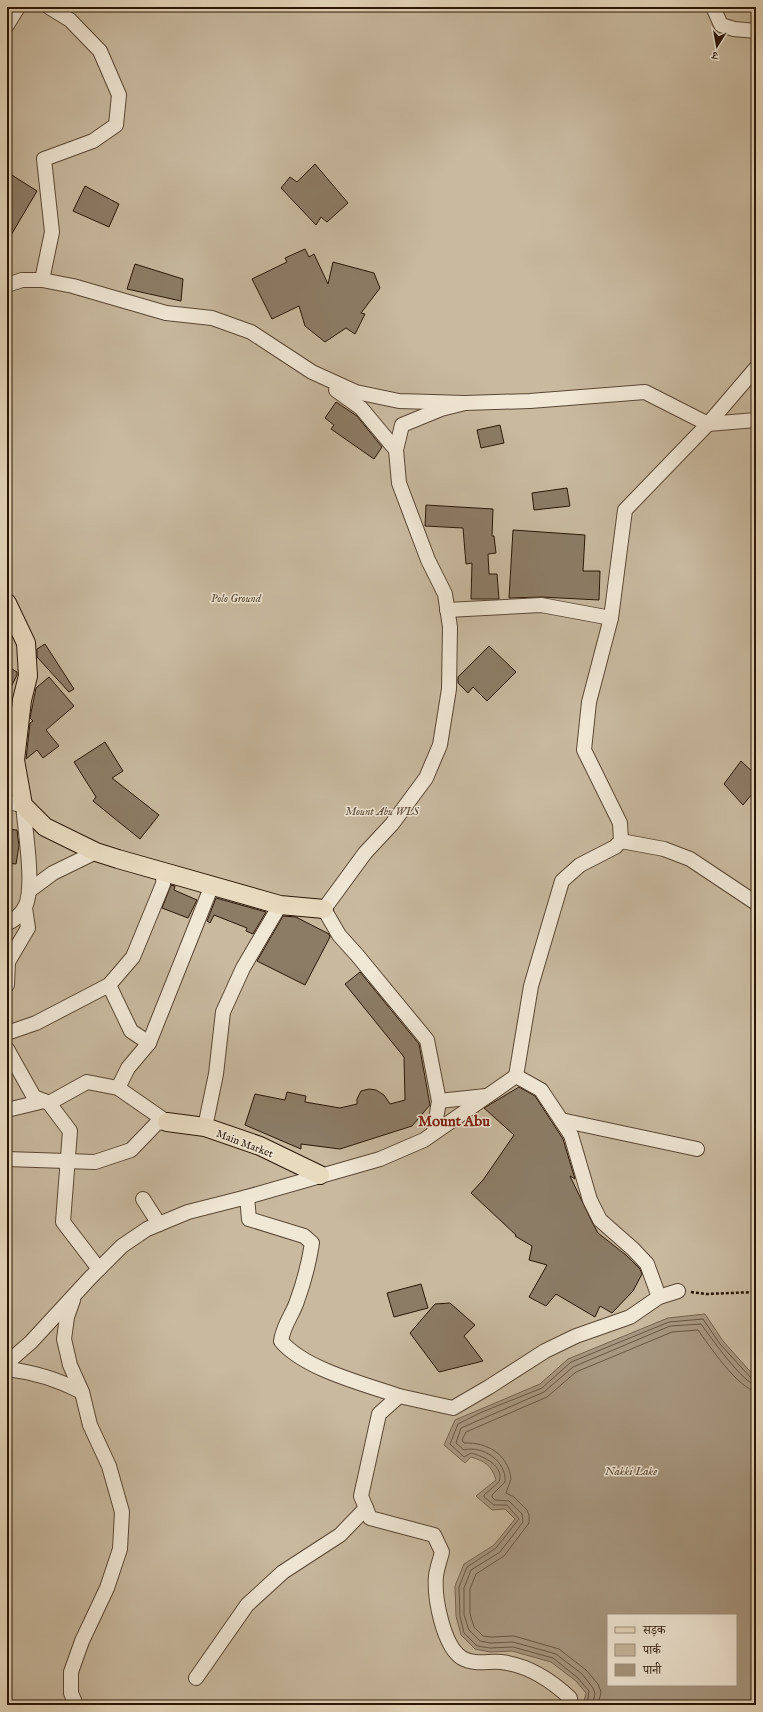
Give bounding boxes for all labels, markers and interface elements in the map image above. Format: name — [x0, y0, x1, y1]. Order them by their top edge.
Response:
north arrow — [697, 26, 737, 66]
text: उ — [710, 47, 720, 62]
park label: Polo Ground — [211, 592, 262, 606]
park label: Mount Abu WLS — [345, 805, 420, 819]
district label: Mount Abu — [418, 1112, 490, 1131]
street label: Main Market — [214, 1127, 275, 1161]
water label: Nakki Lake — [605, 1464, 657, 1479]
legend — [607, 1614, 737, 1686]
text: सड़क — [642, 1623, 667, 1638]
text: पार्क — [642, 1643, 662, 1658]
text: पानी — [642, 1662, 662, 1678]

